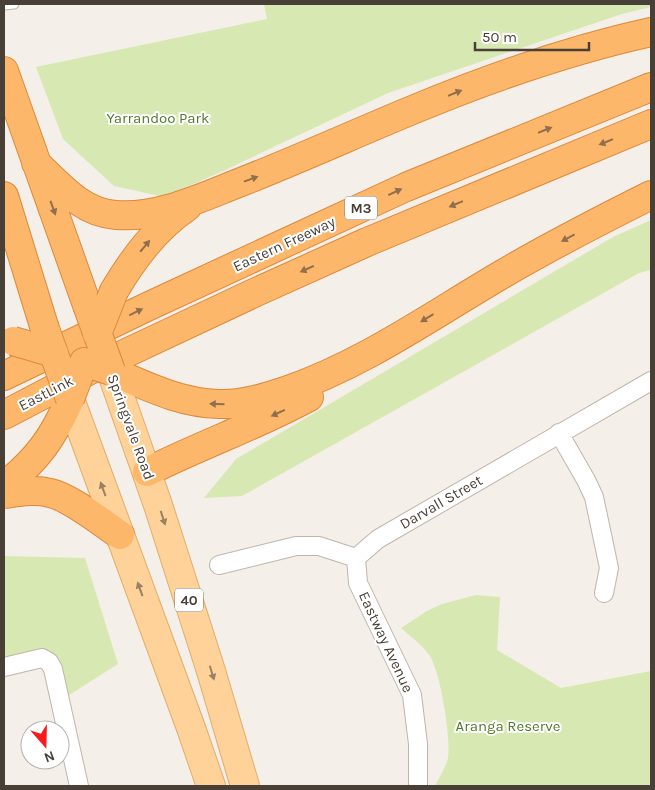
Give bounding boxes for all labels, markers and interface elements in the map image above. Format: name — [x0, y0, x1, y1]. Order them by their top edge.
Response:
scale bar — [475, 20, 589, 52]
text: 50 m — [482, 28, 517, 46]
one-way arrow — [448, 89, 463, 97]
park label: Yarrandoo Park — [106, 109, 210, 127]
one-way arrow — [538, 125, 552, 133]
one-way arrow — [598, 138, 613, 146]
one-way arrow — [244, 174, 258, 182]
one-way arrow — [388, 188, 402, 196]
road number: M3 — [345, 197, 377, 220]
one-way arrow — [449, 200, 463, 208]
one-way arrow — [50, 201, 57, 216]
street label: Eastern Freeway — [230, 212, 338, 276]
one-way arrow — [560, 234, 575, 242]
one-way arrow — [139, 240, 150, 253]
one-way arrow — [300, 265, 314, 273]
one-way arrow — [129, 308, 143, 316]
one-way arrow — [420, 314, 433, 323]
street label: EastLink — [16, 372, 76, 414]
street label: Springvale Road — [104, 372, 158, 482]
one-way arrow — [209, 400, 225, 408]
one-way arrow — [271, 409, 285, 417]
street label: Darvall Street — [396, 471, 486, 533]
one-way arrow — [99, 482, 106, 497]
one-way arrow — [159, 511, 167, 526]
one-way arrow — [136, 582, 143, 597]
road number: 40 — [175, 588, 203, 612]
street label: Eastway Avenue — [355, 589, 417, 695]
one-way arrow — [208, 666, 216, 681]
park label: Aranga Reserve — [456, 717, 560, 735]
north arrow — [20, 720, 70, 770]
text: N — [42, 747, 57, 766]

